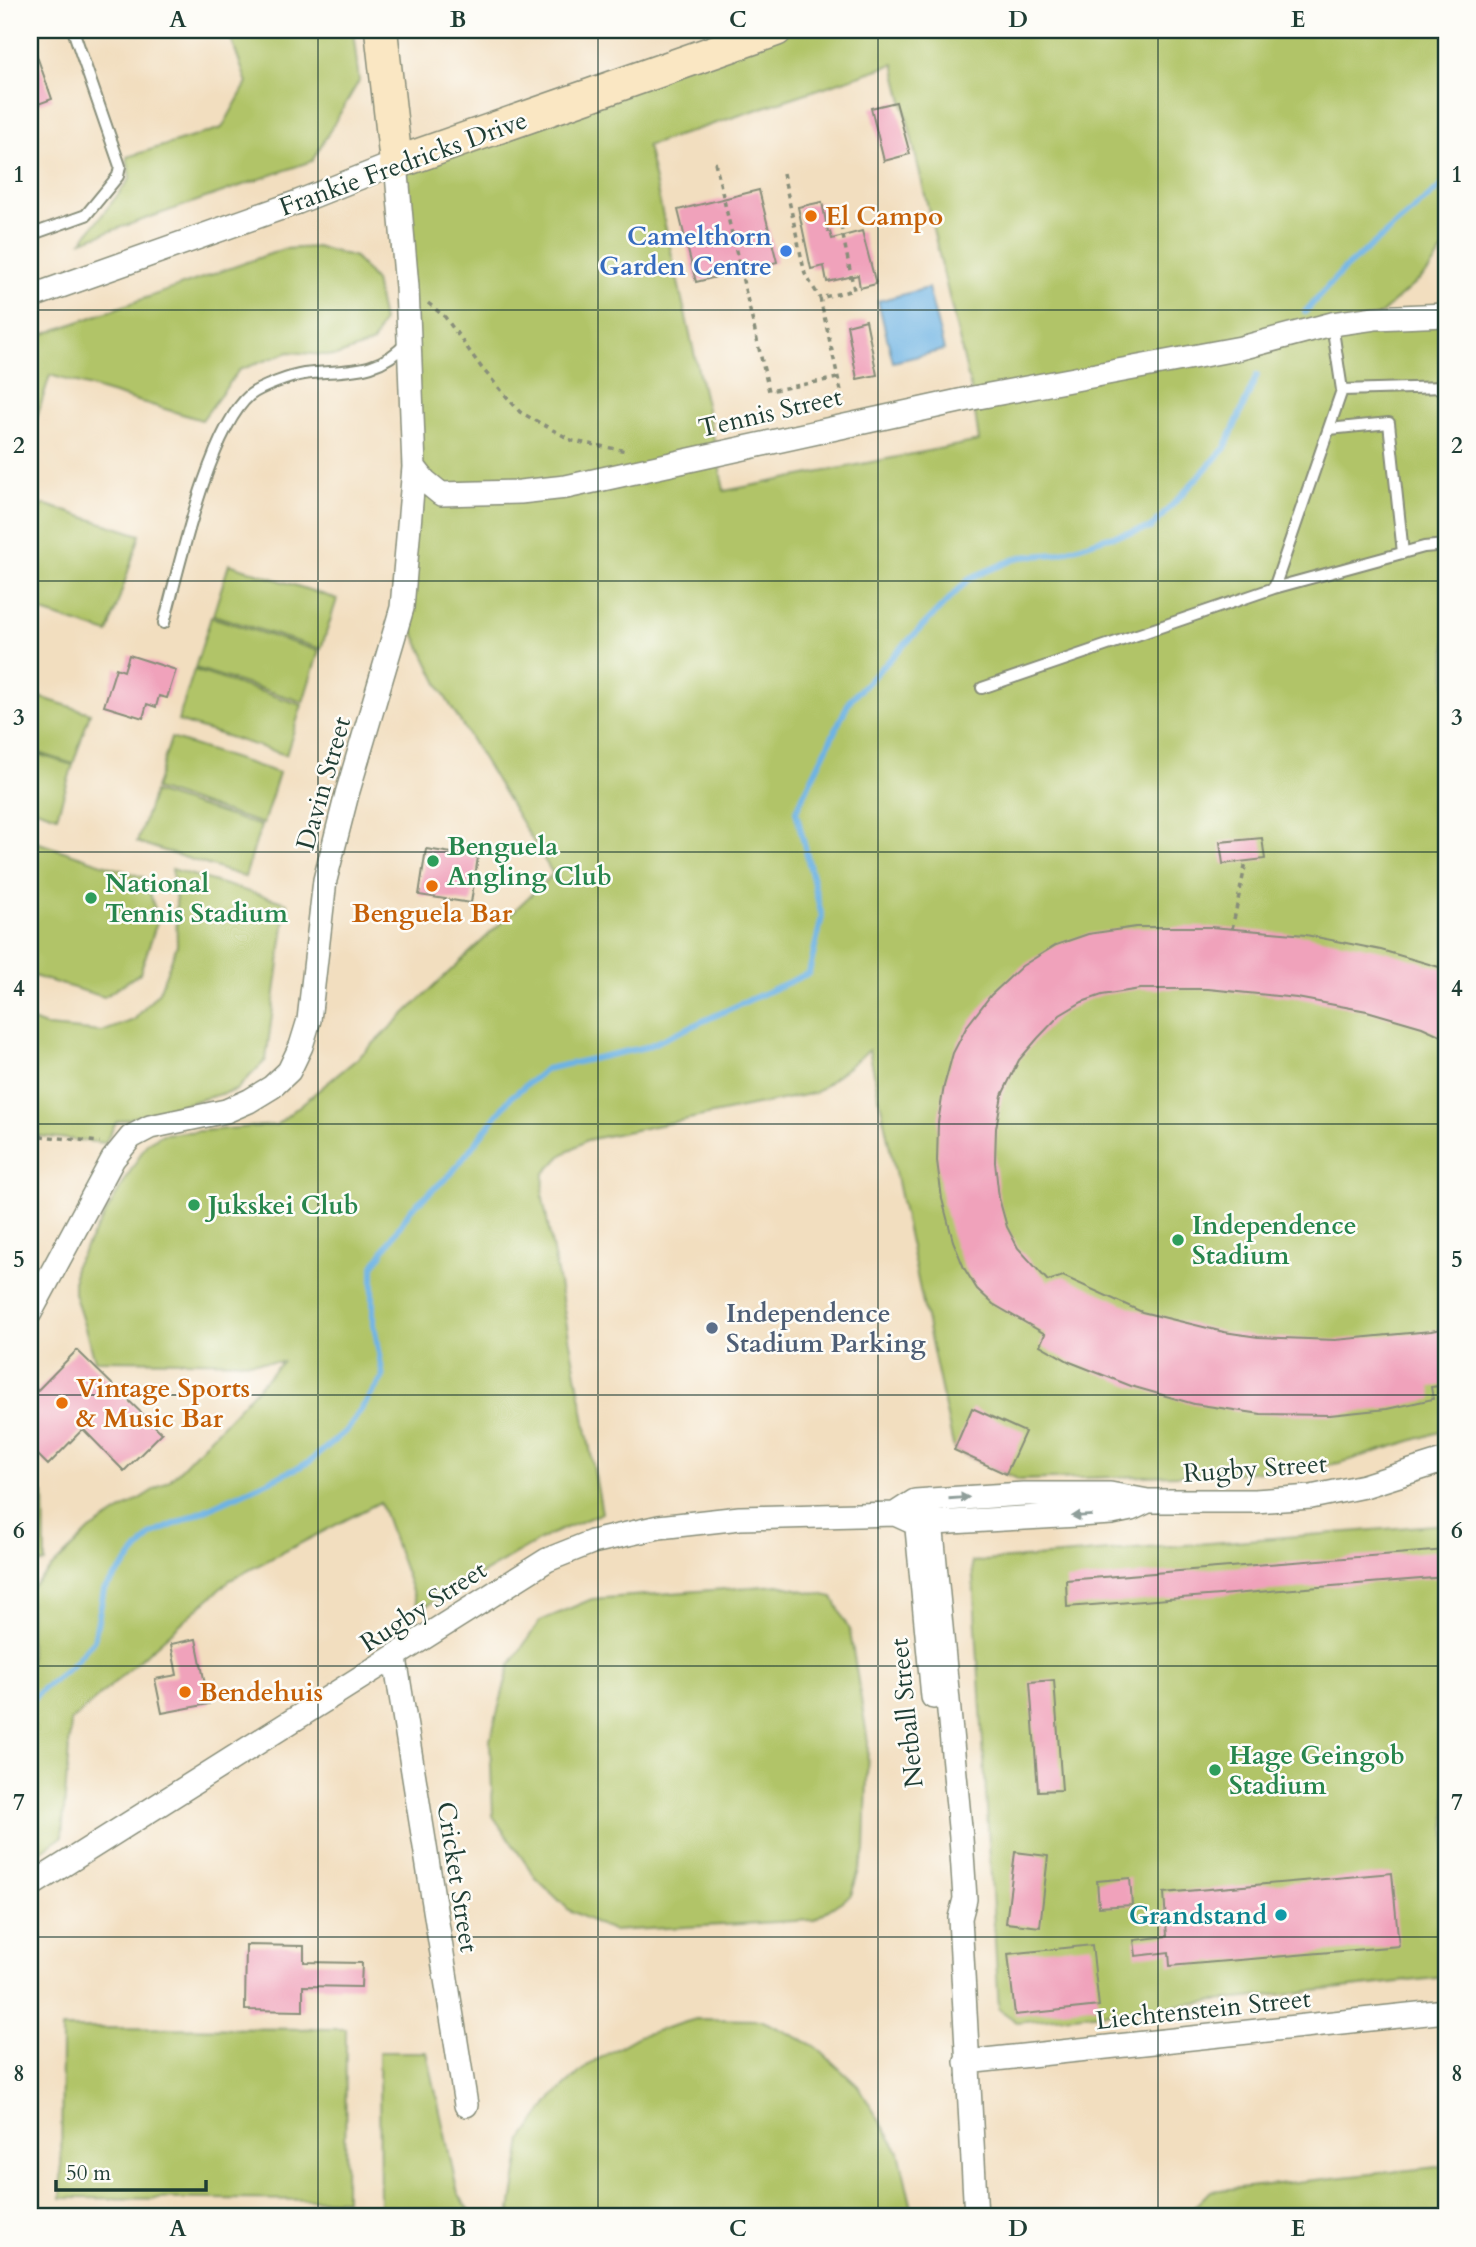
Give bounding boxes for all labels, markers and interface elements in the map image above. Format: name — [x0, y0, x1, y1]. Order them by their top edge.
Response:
text: A — [169, 4, 187, 35]
text: B — [450, 4, 466, 35]
text: C — [729, 4, 747, 35]
text: D — [1008, 4, 1028, 35]
text: E — [1291, 4, 1305, 35]
street label: Frankie Fredricks Drive — [274, 102, 532, 225]
text: 1 — [13, 159, 25, 190]
text: 1 — [1451, 159, 1463, 190]
place label: El Campo — [825, 199, 943, 234]
marker: El Campo — [803, 208, 819, 224]
place label: Camelthorn Garden Centre — [599, 219, 772, 284]
marker: Camelthorn Garden Centre — [778, 243, 794, 259]
street label: Tennis Street — [695, 379, 845, 446]
text: 2 — [13, 430, 25, 461]
text: 2 — [1451, 430, 1463, 461]
text: 3 — [13, 702, 25, 733]
text: 3 — [1451, 702, 1463, 733]
street label: Davin Street — [288, 712, 359, 854]
place label: Benguela Angling Club — [447, 829, 612, 894]
marker: Benguela Angling Club — [425, 853, 441, 869]
place label: National Tennis Stadium — [105, 866, 288, 931]
marker: Benguela Bar — [424, 878, 440, 894]
marker: National Tennis Stadium — [83, 890, 99, 906]
place label: Benguela Bar — [352, 896, 513, 931]
text: 4 — [13, 973, 25, 1004]
text: 4 — [1451, 973, 1463, 1004]
place label: Jukskei Club — [204, 1188, 359, 1223]
marker: Jukskei Club — [186, 1197, 202, 1213]
place label: Independence Stadium — [1192, 1208, 1357, 1273]
marker: Independence Stadium — [1170, 1232, 1186, 1248]
text: 5 — [13, 1244, 25, 1275]
text: 5 — [1451, 1244, 1463, 1275]
place label: Independence Stadium Parking — [726, 1296, 926, 1361]
marker: Independence Stadium Parking — [704, 1320, 720, 1336]
place label: Vintage Sports & Music Bar — [76, 1371, 250, 1436]
marker: Vintage Sports & Music Bar — [54, 1395, 70, 1411]
street label: Rugby Street — [1182, 1446, 1328, 1491]
one-way arrow — [948, 1492, 970, 1503]
one-way arrow — [1071, 1510, 1093, 1521]
text: 6 — [13, 1515, 25, 1546]
text: 6 — [1451, 1515, 1463, 1546]
street label: Rugby Street — [353, 1553, 493, 1660]
street label: Netball Street — [881, 1636, 932, 1789]
place label: Bendehuis — [199, 1675, 323, 1710]
marker: Bendehuis — [177, 1684, 193, 1700]
place label: Hage Geingob Stadium — [1229, 1738, 1405, 1803]
marker: Hage Geingob Stadium — [1207, 1762, 1223, 1778]
text: 7 — [13, 1787, 25, 1818]
text: 7 — [1451, 1787, 1463, 1818]
street label: Cricket Street — [428, 1799, 487, 1955]
place label: Grandstand — [1129, 1898, 1267, 1933]
marker: Grandstand — [1273, 1907, 1289, 1923]
street label: Liechtenstein Street — [1094, 1981, 1312, 2038]
text: 8 — [13, 2058, 25, 2089]
text: 8 — [1451, 2058, 1463, 2089]
scale bar — [56, 2149, 206, 2193]
text: 50 m — [66, 2159, 111, 2188]
text: A — [169, 2213, 187, 2244]
text: B — [450, 2213, 466, 2244]
text: C — [729, 2213, 747, 2244]
text: D — [1008, 2213, 1028, 2244]
text: E — [1291, 2213, 1305, 2244]

